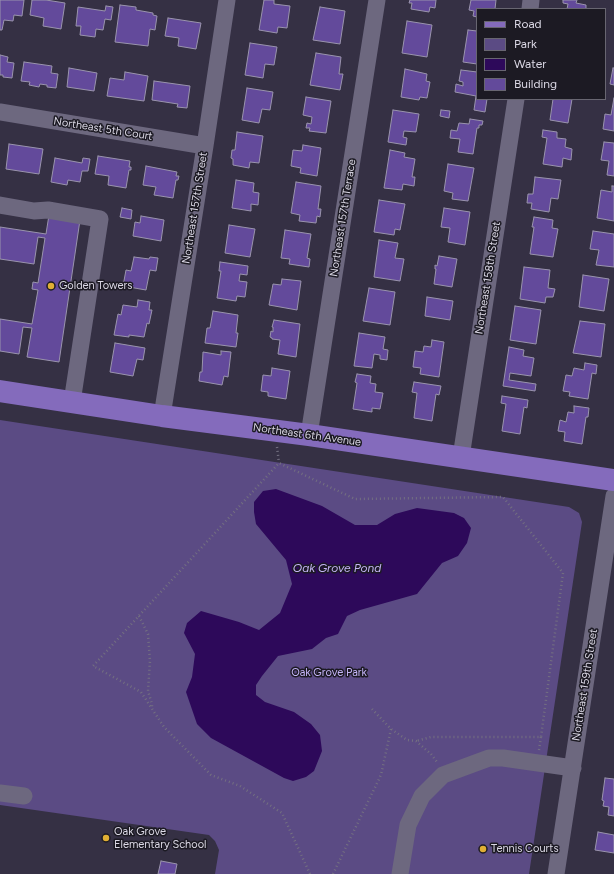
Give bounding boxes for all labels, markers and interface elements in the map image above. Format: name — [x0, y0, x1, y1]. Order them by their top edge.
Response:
legend — [476, 8, 606, 100]
text: Road — [514, 17, 542, 31]
text: Park — [514, 37, 537, 51]
text: Water — [514, 57, 546, 71]
text: Building — [514, 77, 557, 91]
street label: Northeast 5th Court — [52, 115, 154, 143]
street label: Northeast 157th Street — [180, 151, 210, 265]
street label: Northeast 157th Terrace — [327, 158, 359, 278]
street label: Northeast 158th Street — [473, 221, 503, 335]
place label: Golden Towers — [59, 279, 132, 293]
marker: Golden Towers — [46, 281, 56, 291]
street label: Northeast 6th Avenue — [252, 421, 362, 449]
water label: Oak Grove Pond — [293, 561, 381, 575]
street label: Northeast 159th Street — [570, 628, 600, 742]
park label: Oak Grove Park — [291, 666, 367, 680]
place label: Oak Grove Elementary School — [114, 825, 206, 851]
marker: Oak Grove Elementary School — [101, 833, 111, 843]
place label: Tennis Courts — [491, 842, 559, 856]
marker: Tennis Courts — [478, 844, 488, 854]

